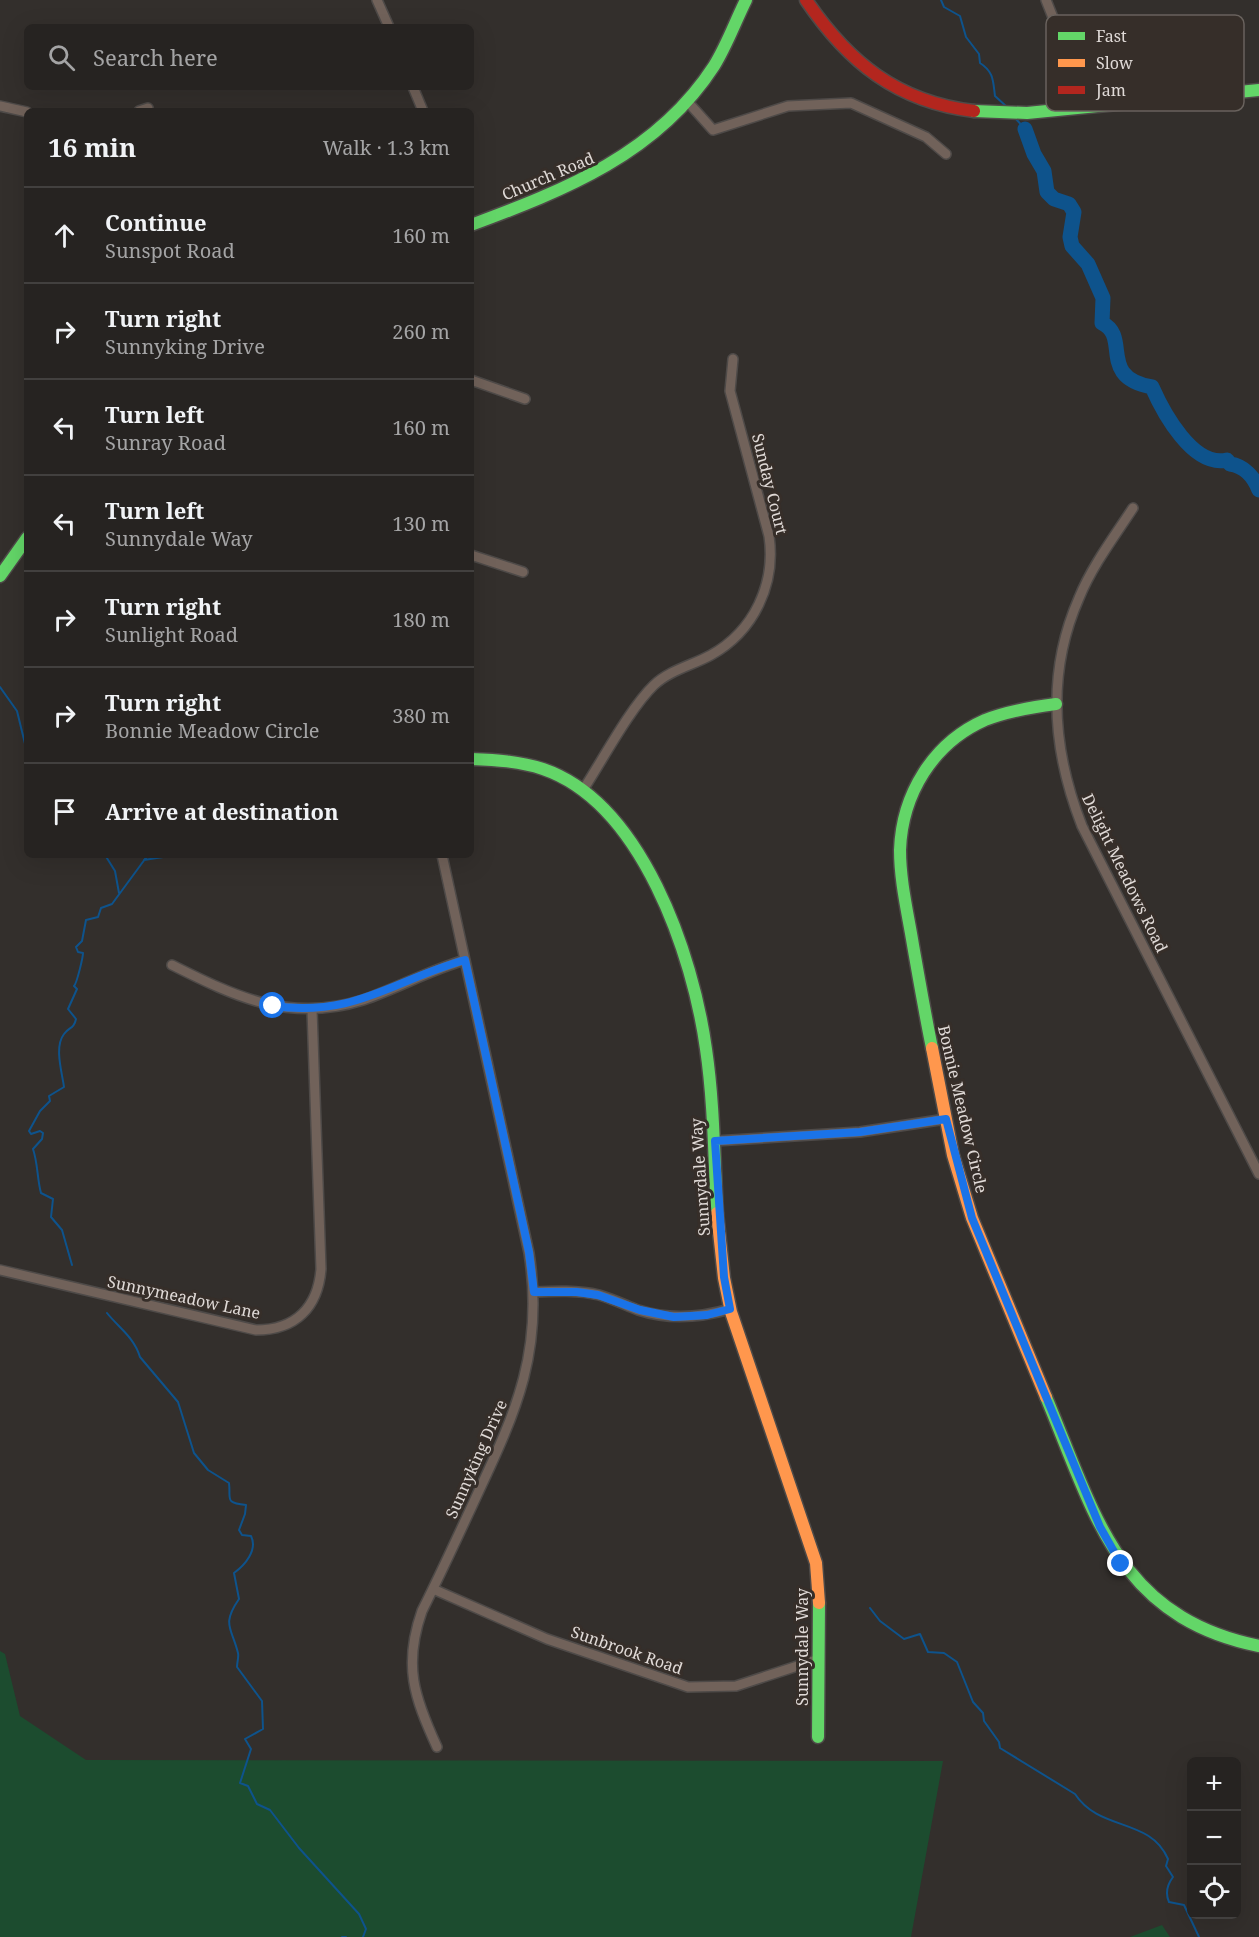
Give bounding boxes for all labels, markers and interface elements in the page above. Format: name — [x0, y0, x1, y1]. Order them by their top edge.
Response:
legend — [1046, 15, 1244, 111]
search box — [24, 24, 474, 90]
text: Fast — [1096, 25, 1127, 47]
icon: search — [45, 41, 78, 74]
text: Search here — [93, 42, 218, 72]
text: Slow — [1096, 52, 1133, 74]
text: Jam — [1095, 79, 1126, 101]
text: 16 min — [48, 129, 136, 165]
text: Walk · 1.3 km — [323, 134, 450, 161]
street label: Church Road — [498, 147, 598, 205]
text: Continue — [105, 207, 207, 237]
icon: ahead — [48, 219, 81, 252]
text: 160 m — [392, 222, 450, 249]
text: Sunspot Road — [105, 237, 235, 264]
text: Turn right — [105, 303, 221, 333]
icon: right — [48, 315, 81, 348]
text: 260 m — [392, 318, 450, 345]
text: Sunnyking Drive — [105, 333, 265, 360]
text: Turn left — [105, 399, 204, 429]
icon: left — [48, 411, 81, 444]
text: 160 m — [392, 414, 450, 441]
text: Sunray Road — [105, 429, 226, 456]
street label: Sunday Court — [747, 431, 793, 537]
text: Turn left — [105, 495, 204, 525]
icon: left — [48, 507, 81, 540]
text: 130 m — [392, 510, 450, 537]
text: Sunnydale Way — [105, 525, 253, 552]
text: Turn right — [105, 591, 221, 621]
icon: right — [48, 603, 81, 636]
text: 180 m — [392, 606, 450, 633]
text: Sunlight Road — [105, 621, 238, 648]
text: Turn right — [105, 687, 221, 717]
icon: right — [48, 699, 81, 732]
text: 380 m — [392, 702, 450, 729]
text: Bonnie Meadow Circle — [105, 717, 320, 744]
street label: Delight Meadows Road — [1077, 790, 1173, 956]
icon: arrive — [48, 795, 81, 828]
text: Arrive at destination — [105, 796, 339, 826]
route start — [259, 992, 285, 1018]
street label: Bonnie Meadow Circle — [933, 1023, 993, 1195]
street label: Sunnydale Way — [685, 1116, 715, 1237]
street label: Sunnymeadow Lane — [106, 1270, 262, 1324]
street label: Sunnyking Drive — [440, 1396, 512, 1522]
route end — [1107, 1550, 1133, 1576]
street label: Sunnydale Way — [791, 1587, 813, 1706]
street label: Sunbrook Road — [568, 1621, 686, 1680]
map controls — [1187, 1757, 1241, 1919]
button: + — [1187, 1757, 1241, 1811]
button: − — [1187, 1811, 1241, 1865]
button: locate — [1187, 1865, 1241, 1919]

